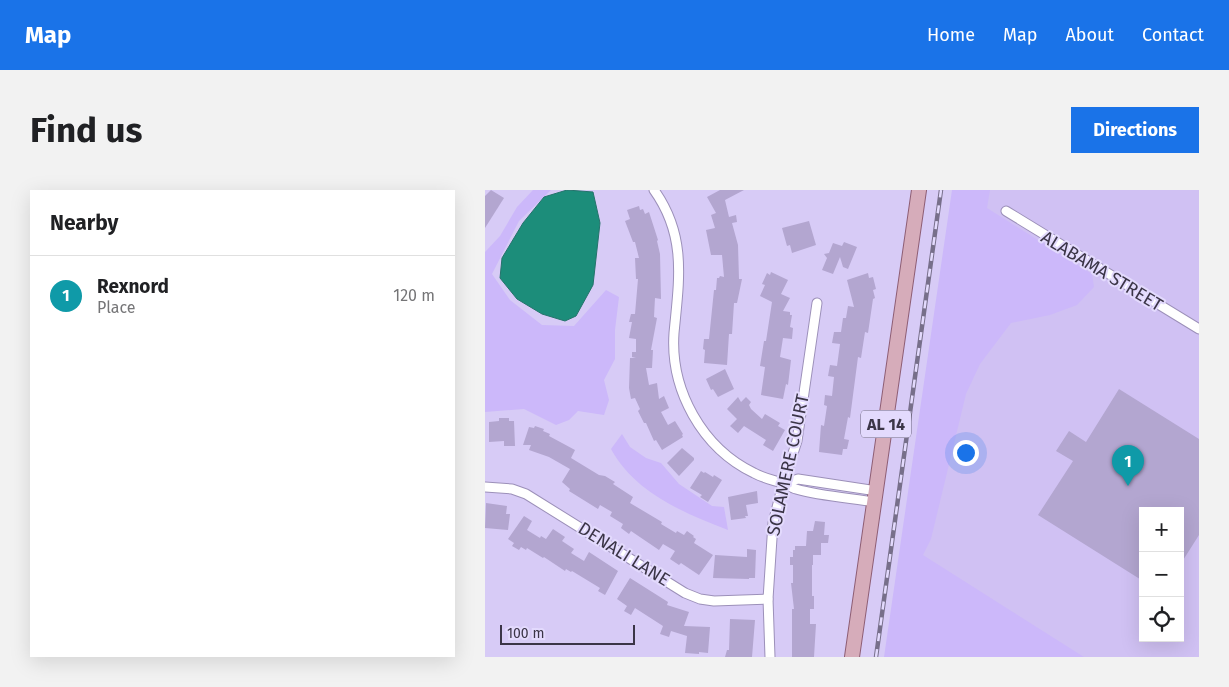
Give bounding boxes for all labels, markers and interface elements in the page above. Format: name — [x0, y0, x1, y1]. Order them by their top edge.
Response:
text: Map — [25, 21, 71, 49]
text: Home — [927, 24, 975, 46]
text: Map — [1003, 24, 1037, 46]
text: About — [1065, 24, 1114, 46]
text: Contact — [1142, 24, 1204, 46]
button: Directions — [1071, 107, 1199, 153]
text: Find us — [30, 109, 142, 151]
text: Nearby — [50, 210, 118, 236]
street label: ALABAMA STREET — [1037, 226, 1167, 316]
text: Rexnord — [97, 275, 169, 298]
text: 1 — [62, 286, 70, 305]
text: 120 m — [393, 286, 435, 305]
text: Place — [97, 298, 136, 317]
street label: SOLAMERE COURT — [762, 391, 814, 538]
road number: AL 14 — [861, 410, 911, 438]
your location — [953, 440, 979, 466]
pin: 1 — [1112, 445, 1144, 486]
map controls — [1139, 507, 1184, 642]
button: + — [1139, 507, 1184, 552]
street label: DENALI LANE — [574, 517, 674, 591]
button: − — [1139, 552, 1184, 597]
button: locate — [1139, 597, 1184, 642]
scale bar — [500, 622, 635, 645]
text: 100 m — [507, 625, 544, 642]

